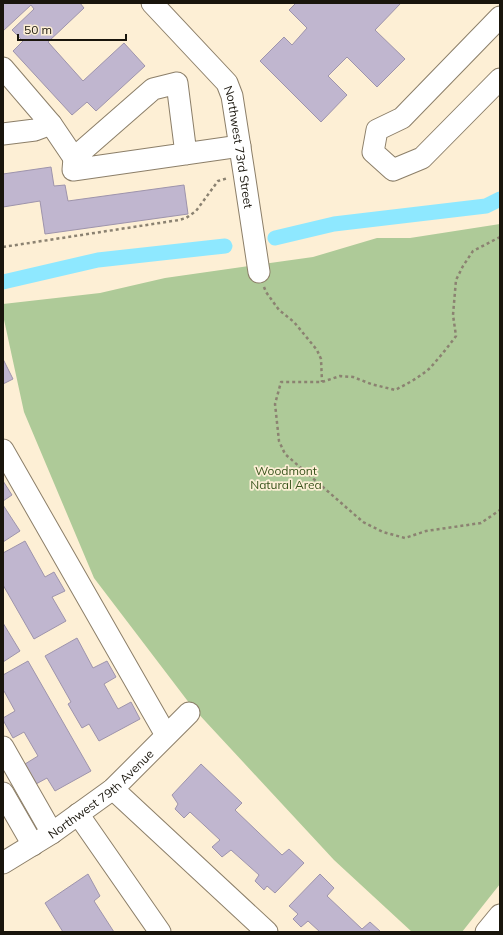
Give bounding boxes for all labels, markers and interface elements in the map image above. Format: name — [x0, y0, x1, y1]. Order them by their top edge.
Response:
scale bar — [18, 16, 126, 42]
text: 50 m — [24, 22, 52, 37]
street label: Northwest 73rd Street — [221, 83, 257, 209]
park label: Woodmont Natural Area — [250, 463, 322, 492]
street label: Northwest 79th Avenue — [45, 746, 156, 841]

